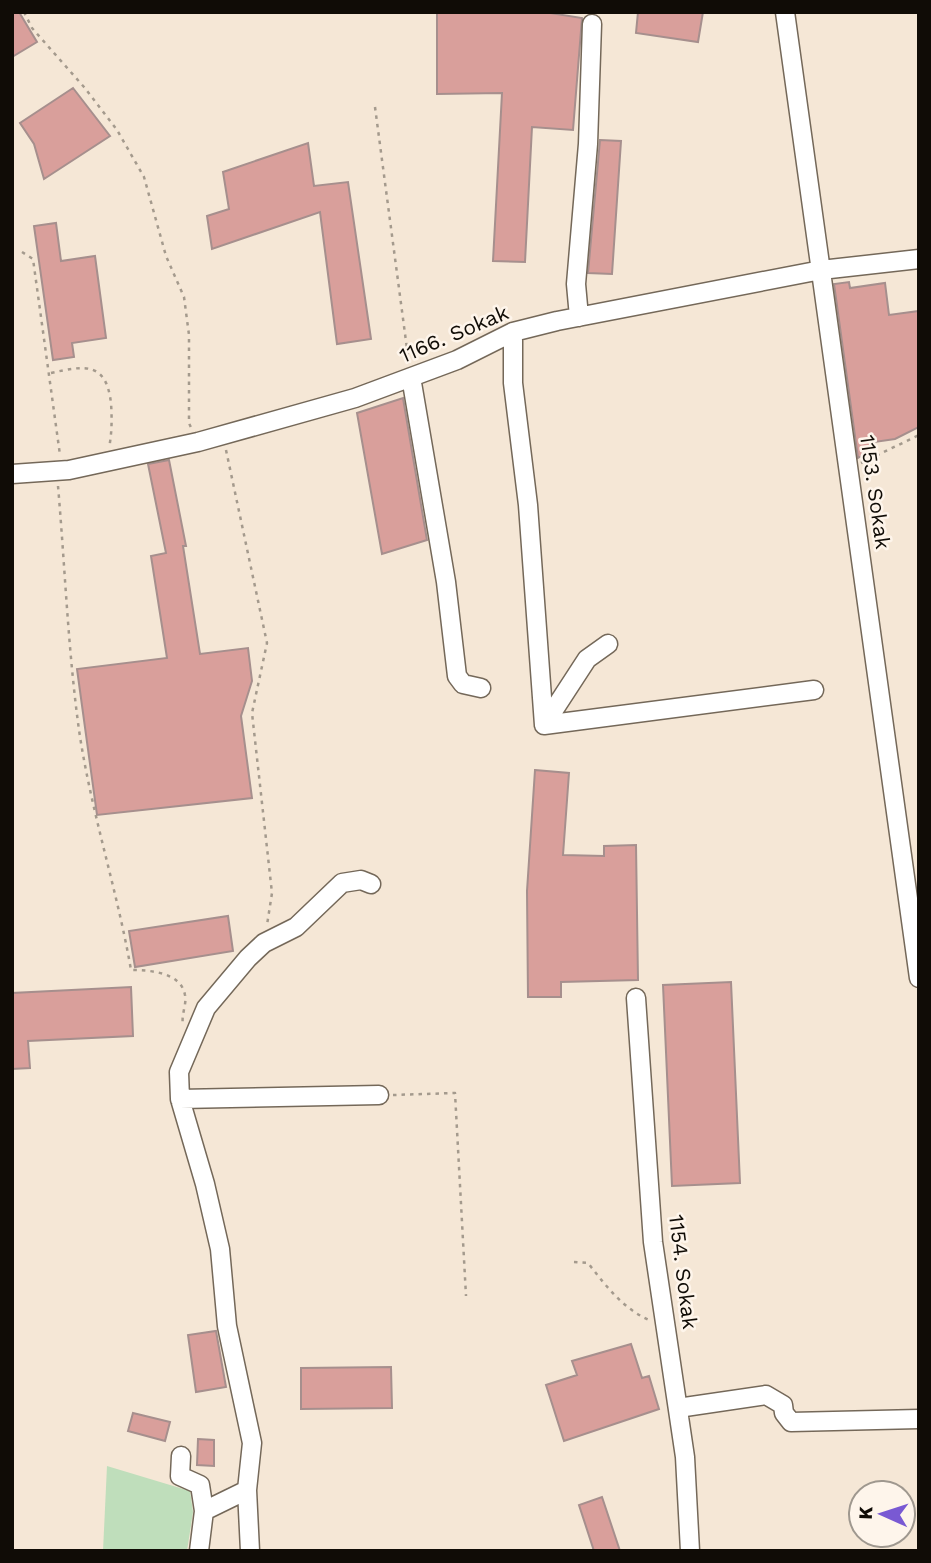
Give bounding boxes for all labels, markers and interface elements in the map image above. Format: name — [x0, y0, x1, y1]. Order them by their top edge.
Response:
street label: 1166. Sokak — [395, 299, 512, 368]
street label: 1153. Sokak — [855, 433, 896, 551]
street label: 1154. Sokak — [664, 1213, 703, 1331]
north arrow — [847, 1479, 917, 1549]
text: K — [854, 1506, 877, 1520]

